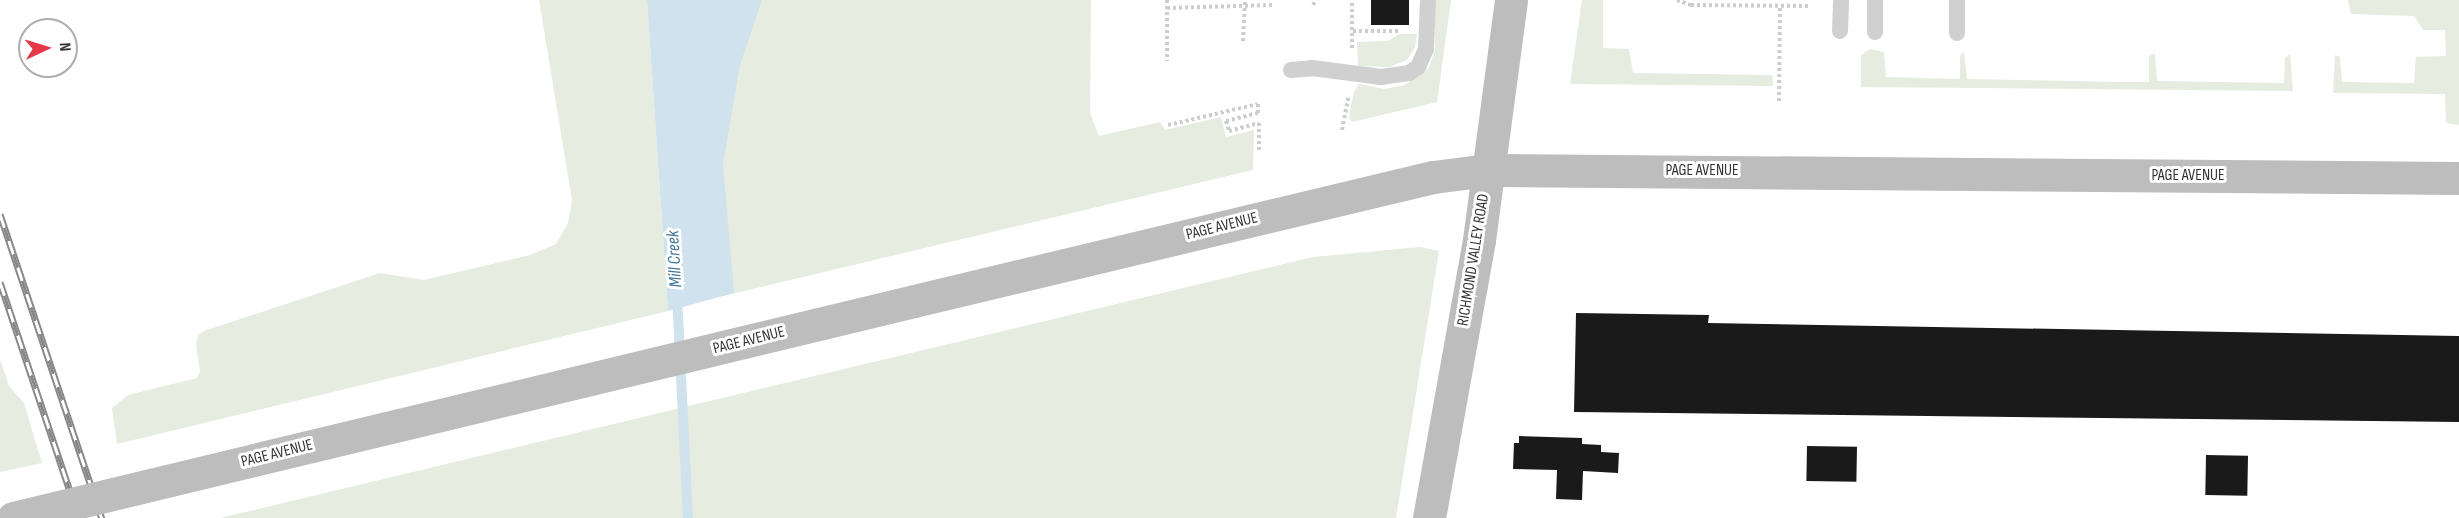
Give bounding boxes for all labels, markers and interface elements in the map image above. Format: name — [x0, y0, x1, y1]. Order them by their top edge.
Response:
north arrow — [18, 18, 78, 78]
text: N — [55, 42, 74, 52]
street label: PAGE AVENUE — [1665, 161, 1739, 181]
street label: PAGE AVENUE — [2151, 166, 2225, 186]
street label: RICHMOND VALLEY ROAD — [1454, 193, 1494, 327]
street label: PAGE AVENUE — [1184, 209, 1260, 245]
water label: Mill Creek — [663, 230, 687, 288]
street label: PAGE AVENUE — [711, 323, 787, 359]
street label: PAGE AVENUE — [239, 436, 315, 472]

